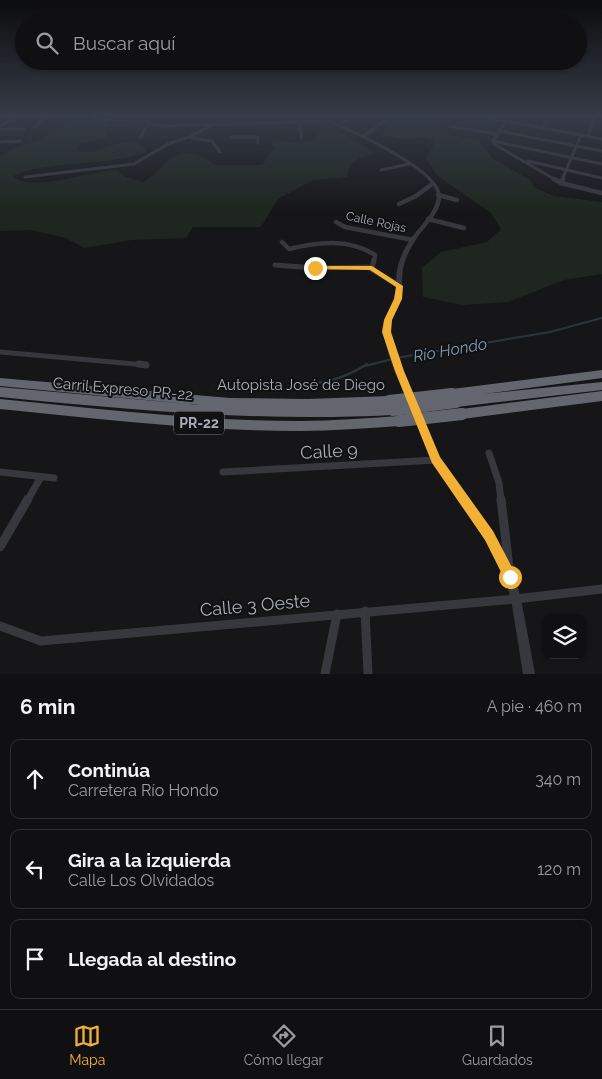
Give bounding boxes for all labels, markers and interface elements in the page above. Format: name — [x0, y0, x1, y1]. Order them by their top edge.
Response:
search box — [15, 15, 587, 70]
icon: search — [33, 29, 61, 57]
text: Buscar aquí — [73, 32, 175, 54]
street label: Calle Rojas — [345, 209, 408, 235]
route end — [304, 257, 327, 280]
water label: Río Hondo — [412, 334, 488, 366]
street label: Carril Expreso PR-22 — [52, 374, 194, 404]
street label: Autopista José de Diego — [217, 376, 385, 394]
road number: PR-22 — [174, 412, 224, 434]
street label: Calle 9 — [300, 439, 358, 463]
route start — [499, 566, 522, 589]
street label: Calle 3 Oeste — [199, 590, 311, 620]
map controls — [542, 614, 587, 659]
button: layers — [542, 614, 587, 659]
text: 6 min — [20, 694, 75, 719]
text: A pie · 460 m — [487, 697, 582, 716]
text: Continúa — [68, 759, 150, 781]
icon: ahead — [21, 765, 49, 793]
text: 340 m — [535, 770, 581, 789]
text: Carretera Río Hondo — [68, 781, 218, 800]
text: Gira a la izquierda — [68, 849, 231, 871]
icon: left — [21, 855, 49, 883]
text: 120 m — [537, 860, 581, 879]
text: Calle Los Olvidados — [68, 871, 214, 890]
icon: arrive — [21, 945, 49, 973]
text: Llegada al destino — [68, 948, 236, 970]
tab: Mapa — [69, 1022, 105, 1068]
tab: Cómo llegar — [244, 1022, 324, 1068]
tab: Guardados — [462, 1022, 533, 1068]

